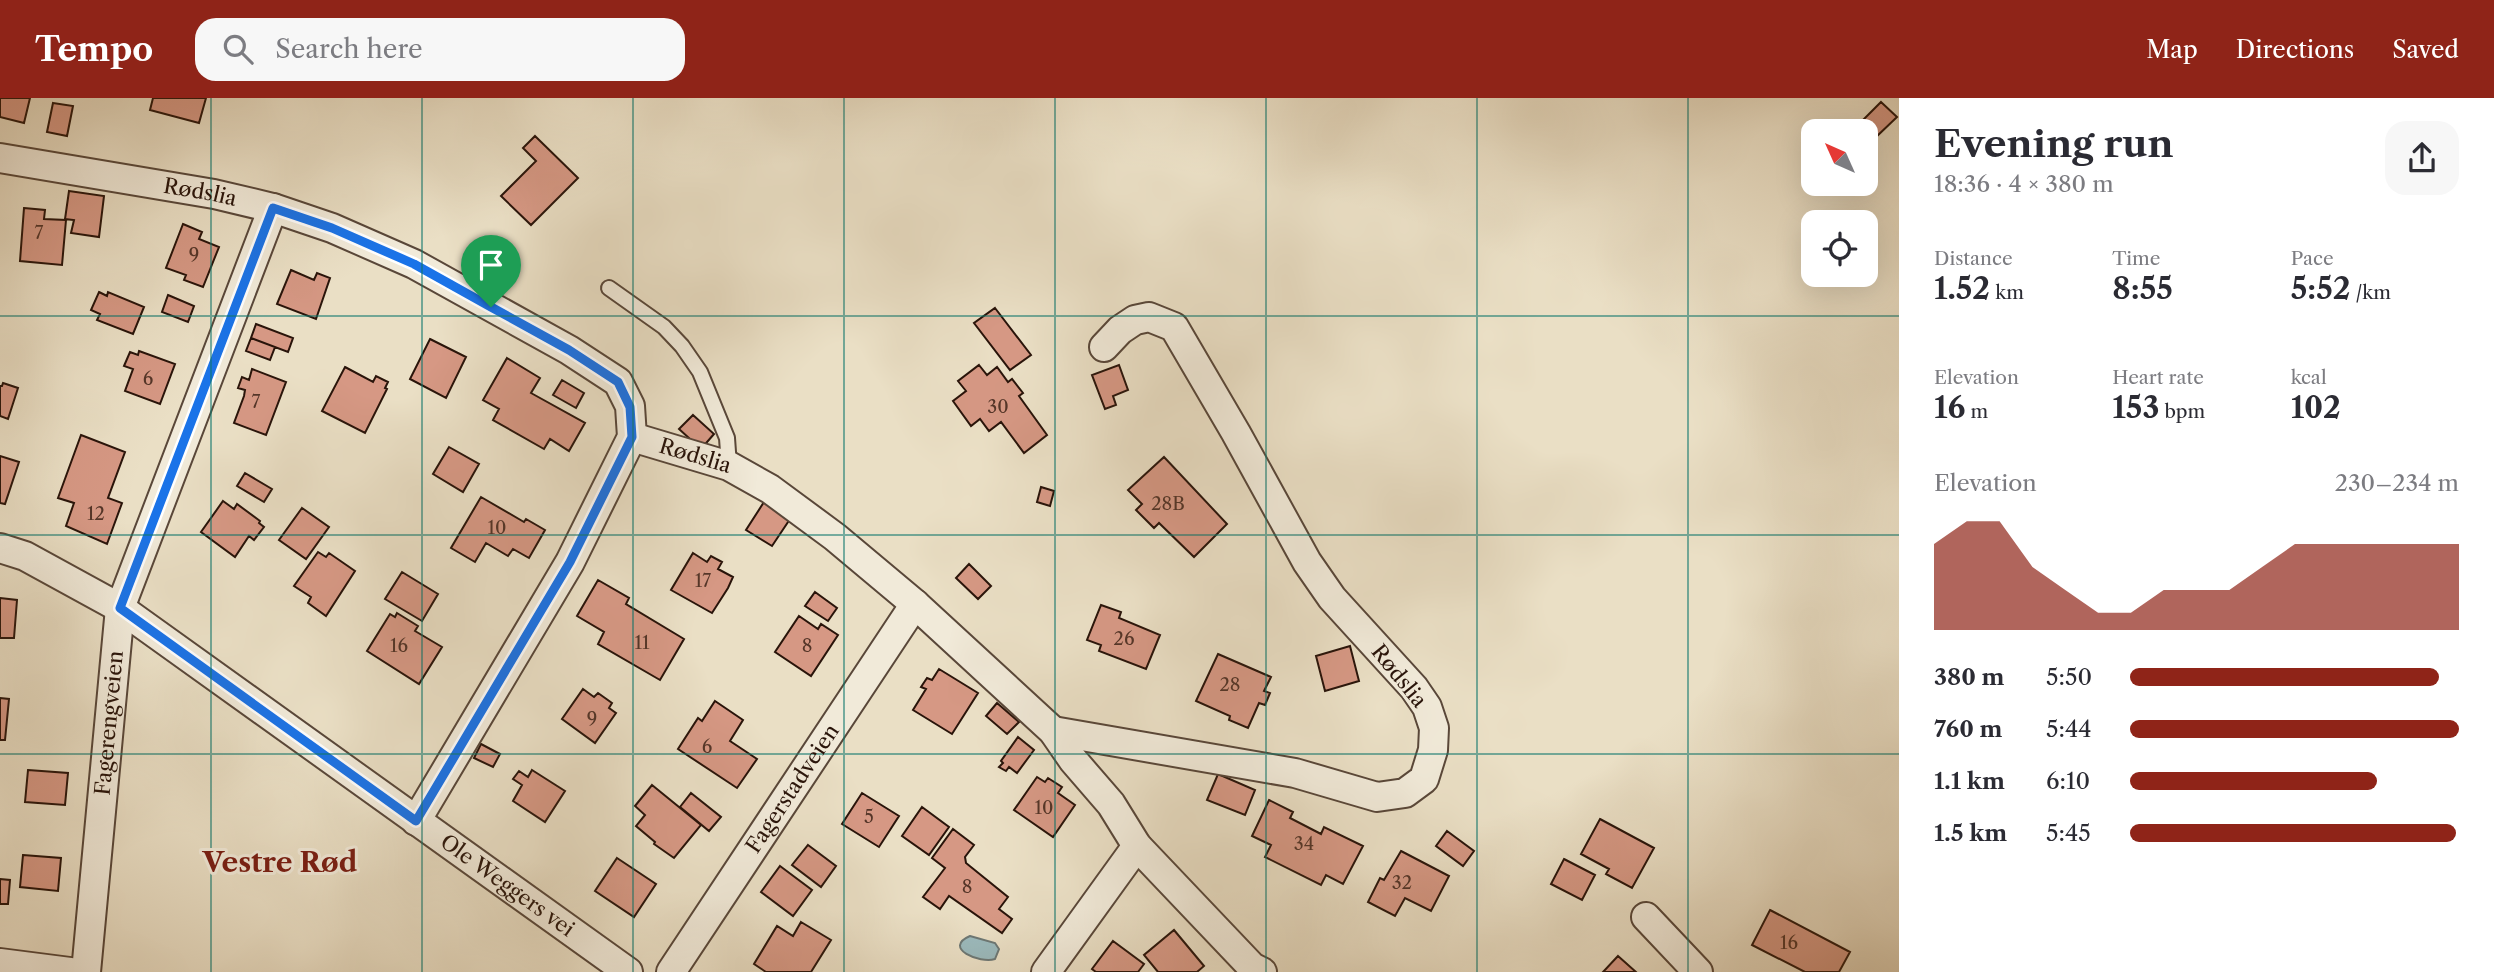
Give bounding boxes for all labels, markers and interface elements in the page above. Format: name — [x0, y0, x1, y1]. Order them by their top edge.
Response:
search box — [195, 18, 685, 81]
text: Tempo — [35, 29, 153, 70]
icon: search — [219, 30, 257, 68]
text: Search here — [275, 33, 423, 65]
text: Map — [2146, 35, 2198, 64]
text: Directions — [2236, 35, 2354, 64]
text: Saved — [2392, 35, 2459, 64]
north arrow — [1801, 119, 1878, 196]
map controls — [1801, 119, 1878, 287]
text: Evening run — [1934, 120, 2174, 167]
button: share — [2385, 121, 2459, 195]
text: 18:36 · 4 × 380 m — [1934, 170, 2114, 198]
street label: Rødslia — [162, 173, 240, 211]
button: locate — [1801, 210, 1878, 287]
house number: 7 — [35, 222, 44, 244]
pin — [461, 235, 521, 307]
house number: 9 — [189, 244, 199, 266]
icon: arrive — [472, 246, 510, 284]
text: Distance — [1934, 247, 2013, 270]
text: Time — [2112, 247, 2160, 270]
text: Pace — [2291, 247, 2334, 270]
text: 1.52 — [1934, 270, 1990, 307]
text: 8:55 — [2112, 270, 2173, 307]
text: 5:52 — [2291, 270, 2350, 307]
text: km — [1990, 281, 2024, 304]
text: /km — [2350, 281, 2391, 304]
text: Elevation — [1934, 366, 2019, 389]
text: Heart rate — [2112, 366, 2204, 389]
text: kcal — [2291, 366, 2327, 389]
house number: 6 — [143, 368, 153, 390]
text: 16 — [1934, 389, 1965, 426]
text: 153 — [2112, 389, 2159, 426]
text: 102 — [2291, 389, 2341, 426]
house number: 7 — [252, 391, 261, 413]
house number: 30 — [987, 396, 1009, 418]
text: m — [1965, 400, 1988, 423]
text: bpm — [2159, 400, 2205, 423]
street label: Rødslia — [656, 433, 735, 478]
text: Elevation — [1934, 469, 2037, 497]
text: 230–234 m — [2335, 469, 2459, 497]
house number: 28B — [1151, 493, 1185, 515]
house number: 12 — [87, 503, 105, 525]
house number: 10 — [488, 517, 506, 539]
house number: 17 — [695, 570, 711, 592]
house number: 26 — [1114, 628, 1134, 650]
house number: 11 — [634, 632, 650, 654]
house number: 16 — [390, 635, 408, 657]
house number: 8 — [802, 635, 812, 657]
street label: Rødslia — [1366, 639, 1433, 713]
street label: Fagerengveien — [90, 650, 128, 797]
text: 380 m — [1934, 663, 2005, 691]
text: 5:50 — [2046, 663, 2092, 691]
house number: 28 — [1219, 674, 1241, 696]
house number: 9 — [587, 708, 597, 730]
text: 760 m — [1934, 715, 2003, 743]
text: 5:44 — [2046, 715, 2092, 743]
street label: Fagerstadveien — [740, 719, 844, 858]
house number: 6 — [702, 736, 712, 758]
text: 1.1 km — [1934, 767, 2005, 795]
text: 6:10 — [2046, 767, 2090, 795]
house number: 10 — [1035, 797, 1053, 819]
house number: 5 — [864, 806, 874, 828]
text: 1.5 km — [1934, 819, 2007, 847]
text: 5:45 — [2046, 819, 2091, 847]
street label: Ole Weggers vei — [436, 829, 579, 942]
house number: 34 — [1294, 833, 1314, 855]
district label: Vestre Rød — [202, 845, 358, 879]
house number: 32 — [1392, 872, 1412, 894]
house number: 8 — [962, 876, 972, 898]
house number: 16 — [1780, 932, 1798, 954]

